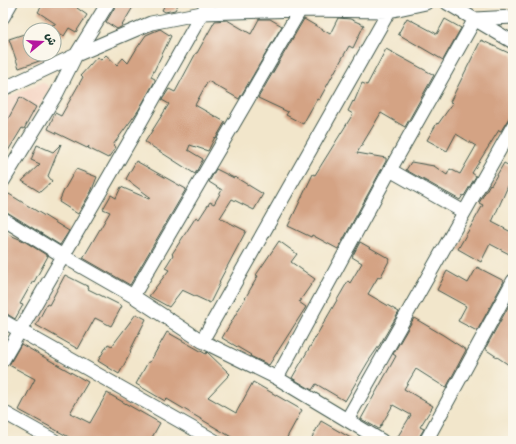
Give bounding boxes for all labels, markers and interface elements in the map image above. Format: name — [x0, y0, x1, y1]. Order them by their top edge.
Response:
north arrow — [22, 22, 62, 62]
text: ش — [43, 31, 59, 47]

